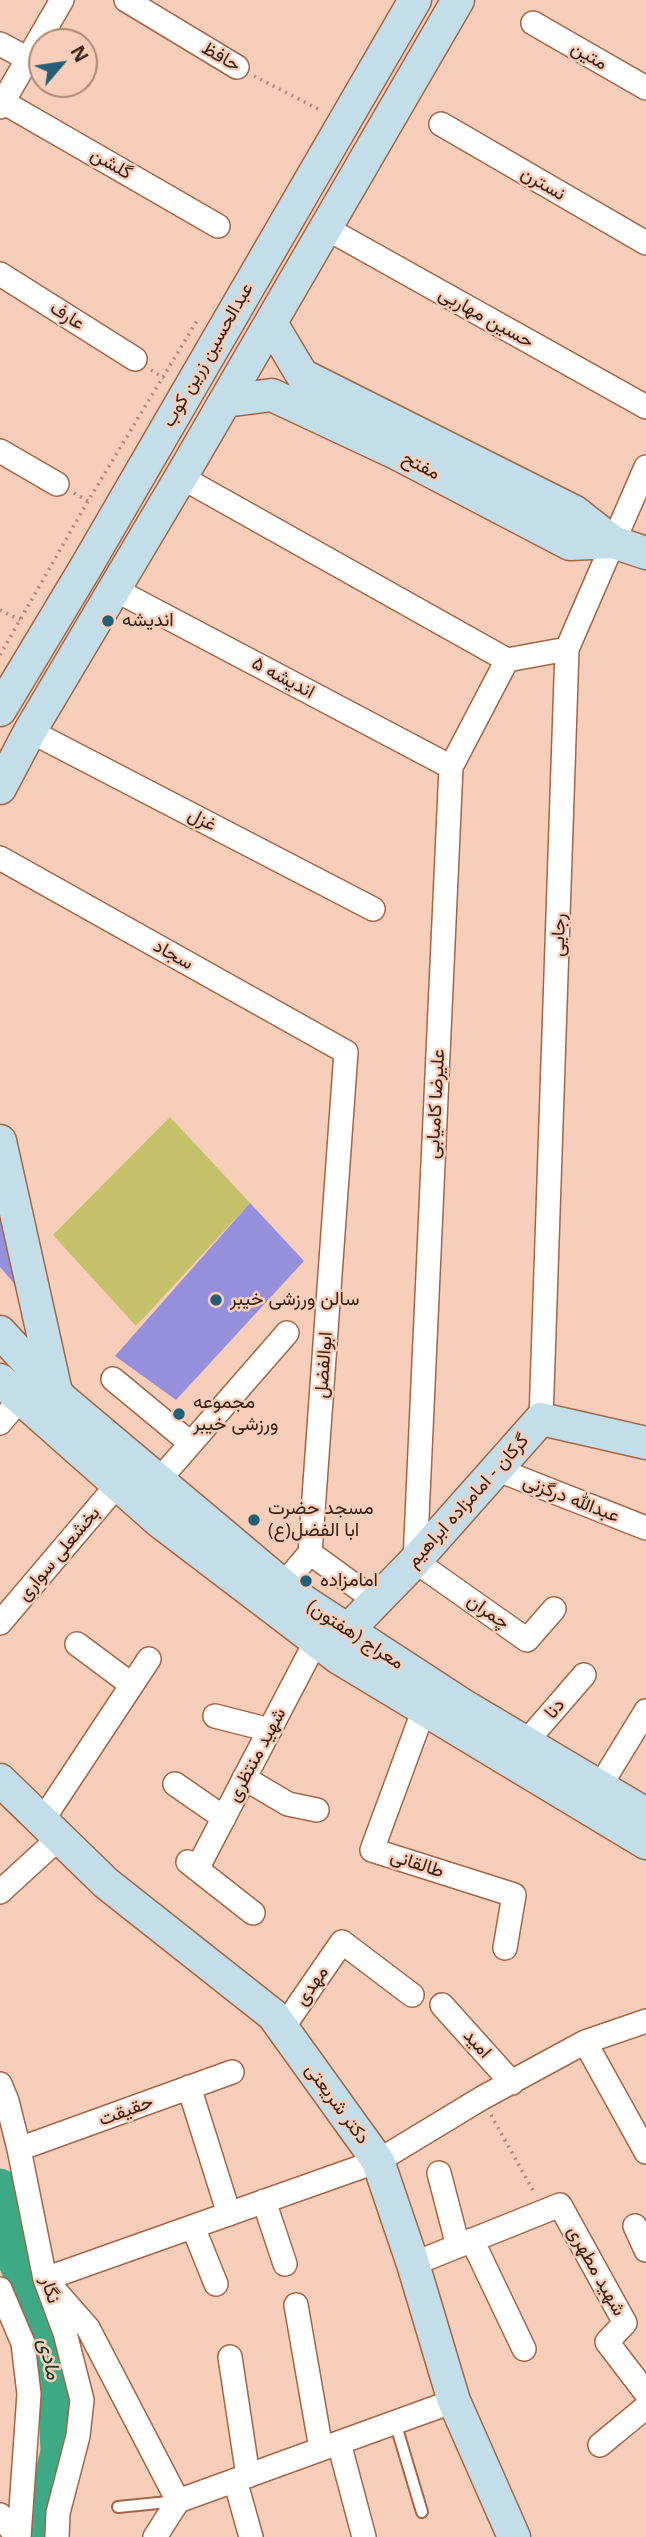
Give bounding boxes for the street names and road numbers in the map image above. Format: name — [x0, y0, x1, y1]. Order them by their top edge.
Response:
street label: حافظ — [198, 37, 244, 77]
street label: متین — [567, 37, 611, 75]
street label: گلشن — [86, 143, 136, 185]
street label: نسترن — [517, 162, 569, 206]
street label: عبدالحسین زرین کوب — [157, 279, 259, 431]
street label: حسین مهاربی — [434, 283, 538, 353]
street label: عارف — [45, 297, 89, 335]
street label: مفتح — [398, 447, 444, 485]
street label: اندیشه ۵ — [248, 652, 318, 704]
street label: غزل — [184, 803, 220, 837]
street label: رجایی — [547, 913, 571, 957]
street label: سجاد — [149, 935, 197, 975]
street label: علیرضا کامیابی — [422, 1048, 450, 1160]
street label: ابوالفضل — [310, 1331, 338, 1399]
street label: گرکان - امامزاده ابراهیم — [402, 1430, 534, 1572]
street label: عبدالله درگزنی — [520, 1470, 622, 1528]
street label: بخشعلی سواری — [13, 1502, 105, 1606]
street label: چمران — [462, 1589, 514, 1635]
street label: معراج (هفتون) — [302, 1595, 408, 1675]
street label: دنا — [540, 1694, 570, 1724]
street label: شهید منتظری — [223, 1704, 291, 1806]
street label: طالقانی — [387, 1845, 447, 1883]
street label: مهدی — [290, 1962, 334, 2010]
street label: امید — [458, 2025, 496, 2063]
street label: دکتر شریعتی — [300, 2059, 374, 2149]
street label: حقیقت — [96, 2091, 156, 2131]
street label: شهید مطهری — [562, 2222, 630, 2320]
street label: نگار — [35, 2274, 65, 2306]

